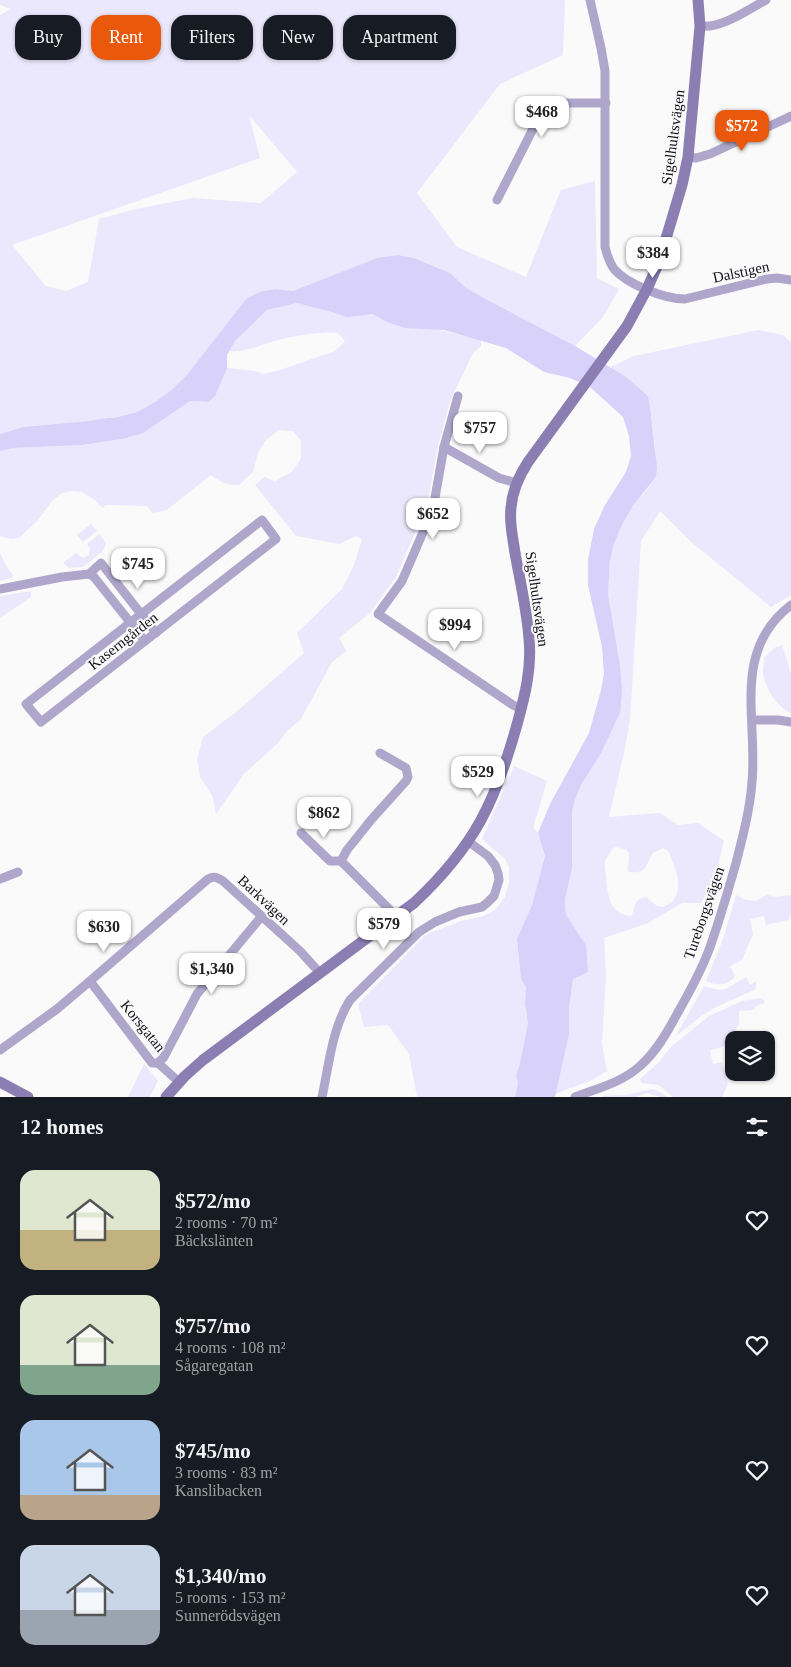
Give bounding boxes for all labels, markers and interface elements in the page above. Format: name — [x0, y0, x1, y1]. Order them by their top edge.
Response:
chip: Buy — [15, 15, 81, 60]
chip: Rent — [91, 15, 161, 60]
chip: Filters — [171, 15, 253, 60]
chip: New — [263, 15, 333, 60]
chip: Apartment — [343, 15, 456, 60]
street label: Sigelhultsvägen — [658, 88, 688, 186]
pin: $468 — [512, 96, 572, 138]
text: $468 — [526, 103, 558, 120]
pin: $572 — [712, 110, 772, 152]
text: $572 — [726, 117, 758, 134]
pin: $384 — [623, 236, 683, 279]
text: $384 — [637, 244, 669, 261]
street label: Dalstigen — [711, 258, 771, 286]
pin: $757 — [450, 412, 510, 454]
text: $757 — [464, 419, 496, 436]
pin: $652 — [403, 498, 463, 540]
text: $652 — [417, 505, 449, 522]
pin: $745 — [108, 548, 168, 590]
street label: Sigelhultsvägen — [522, 550, 552, 648]
text: $745 — [122, 555, 154, 572]
pin: $994 — [425, 608, 485, 651]
street label: Kaserngården — [85, 609, 161, 673]
text: $994 — [439, 616, 471, 633]
pin: $529 — [448, 756, 508, 798]
text: $529 — [462, 763, 494, 780]
pin: $862 — [294, 796, 354, 839]
text: $862 — [308, 804, 340, 821]
street label: Tureborgsvägen — [681, 864, 727, 961]
street label: Barkvägen — [235, 872, 294, 928]
pin: $579 — [354, 908, 414, 950]
pin: $630 — [74, 910, 134, 953]
text: $579 — [368, 915, 400, 932]
text: $630 — [88, 918, 120, 935]
pin: $1,340 — [171, 952, 253, 995]
text: $1,340 — [190, 960, 234, 977]
street label: Korsgatan — [117, 997, 169, 1055]
map controls — [725, 1031, 775, 1081]
button: layers — [725, 1031, 775, 1081]
icon: filters — [743, 1113, 771, 1141]
text: 12 homes — [20, 1115, 103, 1139]
text: $572/mo — [175, 1189, 251, 1213]
icon: home — [60, 1190, 120, 1250]
icon: heart — [743, 1206, 771, 1234]
text: 2 rooms · 70 m² — [175, 1214, 278, 1231]
text: Bäckslänten — [175, 1232, 253, 1249]
text: $757/mo — [175, 1314, 251, 1338]
icon: home — [60, 1315, 120, 1375]
icon: heart — [743, 1331, 771, 1359]
text: 4 rooms · 108 m² — [175, 1339, 286, 1356]
text: Sågaregatan — [175, 1357, 253, 1374]
text: $745/mo — [175, 1439, 251, 1463]
icon: home — [60, 1440, 120, 1500]
icon: heart — [743, 1456, 771, 1484]
text: 3 rooms · 83 m² — [175, 1464, 278, 1481]
text: Kanslibacken — [175, 1482, 262, 1499]
text: $1,340/mo — [175, 1564, 267, 1588]
icon: home — [60, 1565, 120, 1625]
icon: heart — [743, 1581, 771, 1609]
text: 5 rooms · 153 m² — [175, 1589, 286, 1606]
text: Sunnerödsvägen — [175, 1607, 281, 1624]

